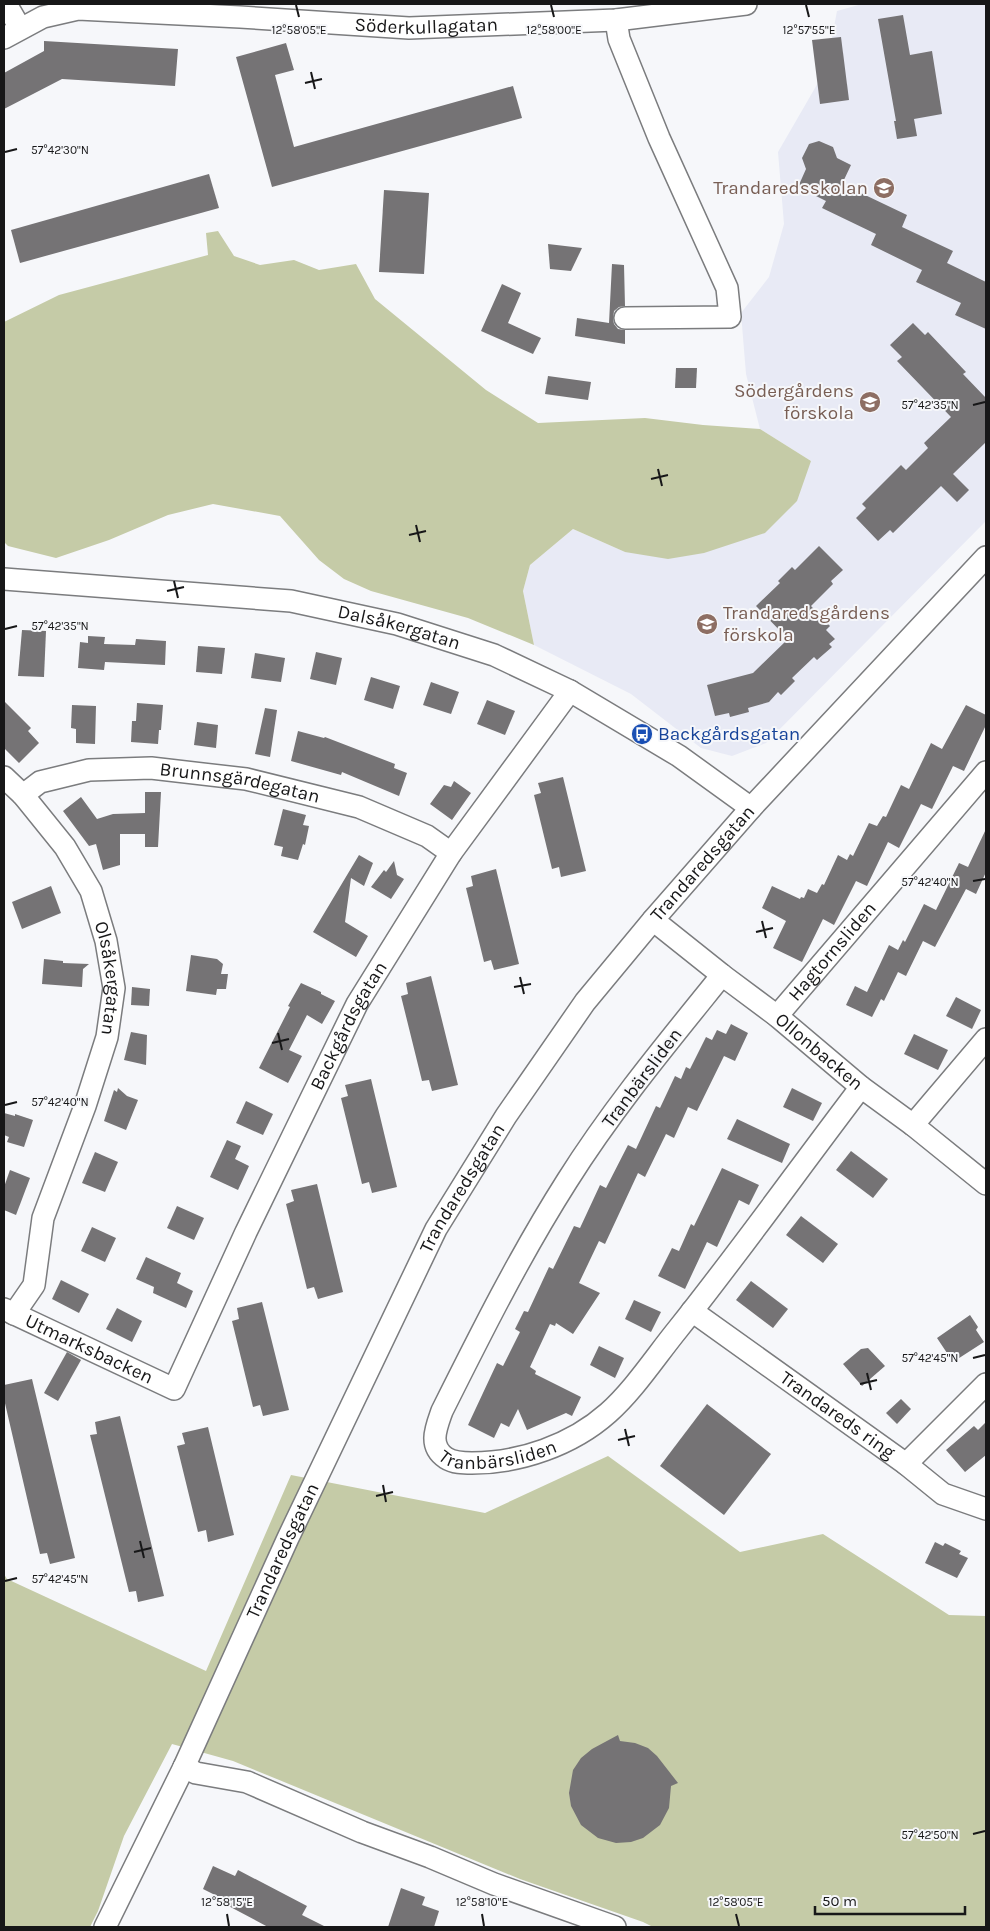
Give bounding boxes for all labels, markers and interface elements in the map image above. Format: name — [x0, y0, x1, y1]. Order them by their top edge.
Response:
street label: Söderkullagatan — [354, 13, 498, 39]
text: 12°58'05"E — [271, 23, 327, 37]
text: 12°58'00"E — [526, 23, 582, 37]
text: 12°57'55"E — [783, 23, 836, 37]
text: 57°42'30"N — [31, 143, 89, 157]
school or university icon: Trandaredsskolan — [872, 176, 896, 200]
place label: Trandaredsskolan — [713, 177, 868, 199]
place label: Södergårdens förskola — [734, 380, 854, 424]
school or university icon: Södergårdens förskola — [858, 390, 882, 414]
text: 57°42'35"N — [901, 398, 959, 412]
street label: Dalsåkergatan — [336, 600, 463, 655]
place label: Trandaredsgårdens förskola — [723, 602, 890, 646]
school or university icon: Trandaredsgårdens förskola — [695, 612, 719, 636]
text: 57°42'35"N — [31, 619, 89, 633]
bus stop icon: Backgårdsgatan — [630, 722, 654, 746]
place label: Backgårdsgatan — [658, 723, 800, 745]
street label: Brunnsgärdegatan — [159, 758, 322, 808]
street label: Trandaredsgatan — [646, 801, 759, 926]
text: 57°42'40"N — [901, 875, 959, 889]
street label: Hagtornsliden — [784, 897, 881, 1005]
street label: Olsåkergatan — [90, 919, 125, 1037]
street label: Backgårdsgatan — [306, 957, 392, 1094]
street label: Ollonbacken — [771, 1008, 868, 1095]
street label: Tranbärsliden — [597, 1024, 687, 1132]
text: 57°42'40"N — [31, 1095, 89, 1109]
street label: Trandaredsgatan — [415, 1120, 510, 1256]
street label: Utmarksbacken — [22, 1309, 157, 1389]
text: 57°42'45"N — [901, 1351, 959, 1365]
street label: Trandareds ring — [776, 1367, 899, 1464]
street label: Tranbärsliden — [434, 1435, 560, 1474]
street label: Trandaredsgatan — [242, 1480, 324, 1622]
text: 57°42'45"N — [31, 1572, 89, 1586]
text: 57°42'50"N — [901, 1828, 959, 1842]
scale bar — [815, 1884, 965, 1916]
text: 50 m — [822, 1892, 857, 1910]
text: 12°58'15"E — [201, 1895, 253, 1909]
text: 12°58'10"E — [456, 1895, 508, 1909]
text: 12°58'05"E — [708, 1895, 764, 1909]

